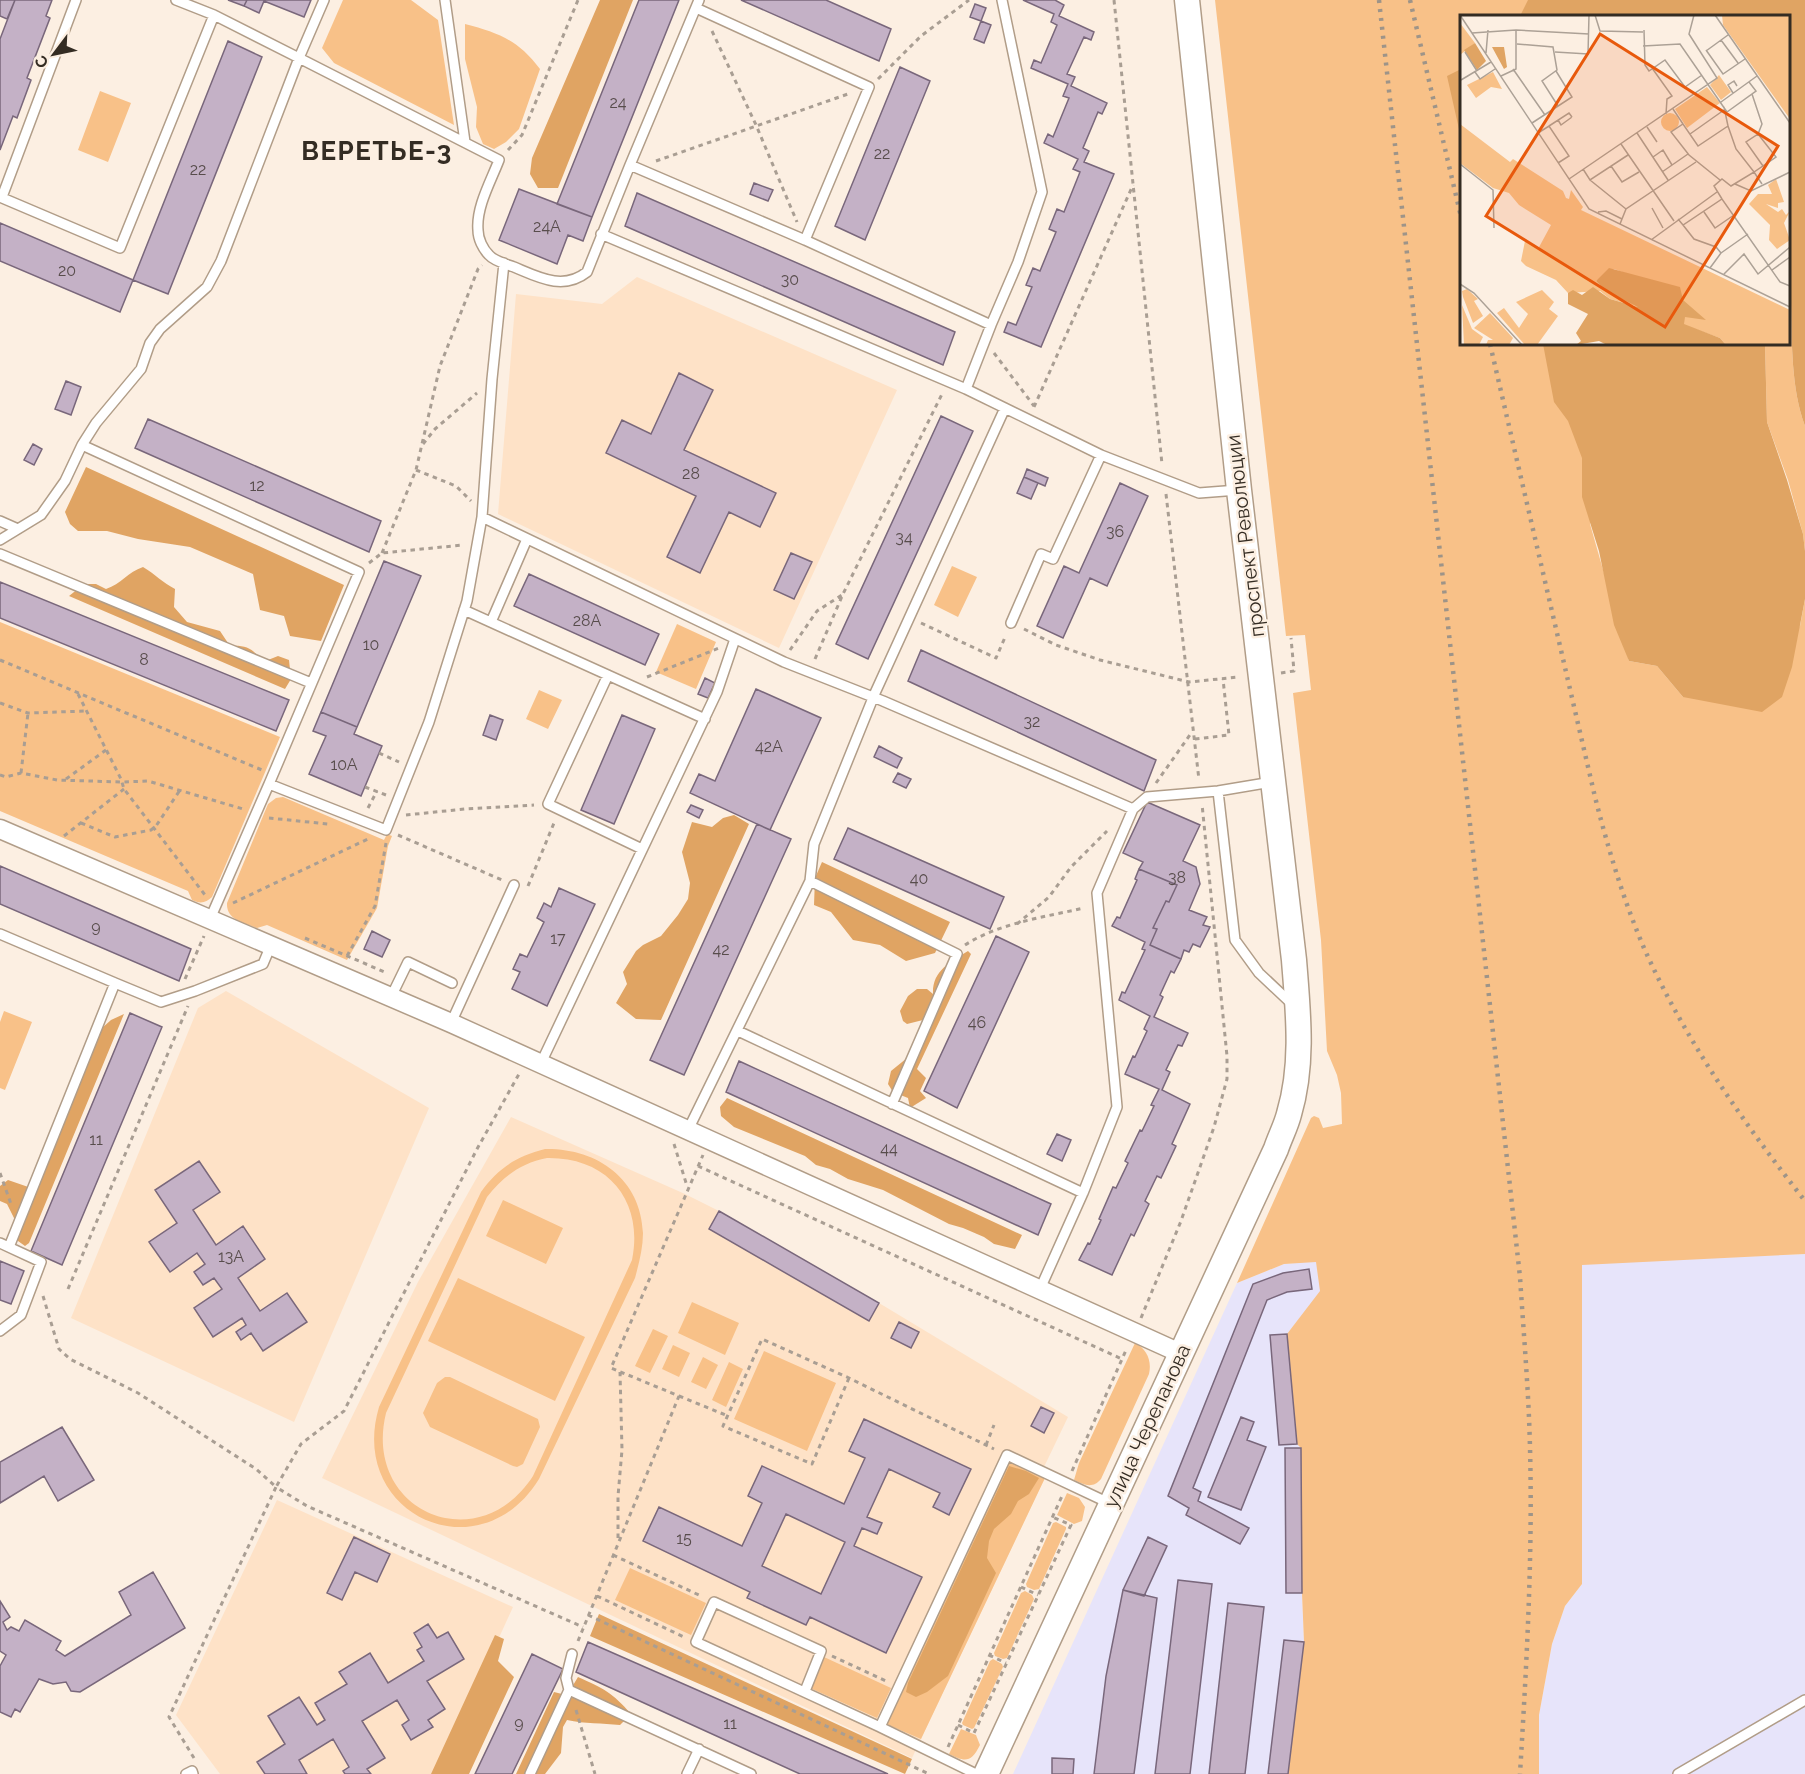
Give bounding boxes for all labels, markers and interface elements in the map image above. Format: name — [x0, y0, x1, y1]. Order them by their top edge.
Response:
inset map — [1460, 15, 1790, 345]
north arrow — [24, 24, 84, 84]
text: С — [31, 52, 53, 71]
house number: 24 — [609, 93, 627, 112]
district label: ВЕРЕТЬЕ-3 — [301, 136, 453, 166]
house number: 22 — [874, 144, 890, 163]
house number: 22 — [190, 160, 206, 179]
house number: 24А — [533, 217, 561, 236]
house number: 20 — [58, 261, 76, 280]
house number: 30 — [781, 270, 799, 289]
street label: проспект Революции — [1221, 433, 1269, 639]
house number: 28 — [682, 464, 700, 483]
house number: 12 — [249, 476, 265, 495]
house number: 36 — [1106, 522, 1124, 541]
house number: 34 — [895, 528, 913, 547]
house number: 28А — [573, 611, 601, 630]
house number: 10 — [363, 635, 379, 654]
house number: 8 — [139, 650, 149, 669]
house number: 32 — [1024, 712, 1040, 731]
house number: 42А — [755, 737, 783, 756]
house number: 10А — [330, 755, 358, 774]
house number: 38 — [1168, 868, 1186, 887]
house number: 40 — [910, 869, 928, 888]
house number: 9 — [91, 917, 101, 936]
house number: 17 — [550, 929, 566, 948]
house number: 42 — [712, 940, 730, 959]
house number: 46 — [968, 1013, 986, 1032]
house number: 11 — [89, 1130, 103, 1149]
house number: 44 — [880, 1139, 898, 1158]
house number: 13А — [218, 1247, 244, 1266]
street label: улица Черепанова — [1099, 1340, 1195, 1512]
house number: 15 — [676, 1529, 692, 1548]
house number: 9 — [514, 1713, 524, 1732]
house number: 11 — [723, 1714, 737, 1733]

